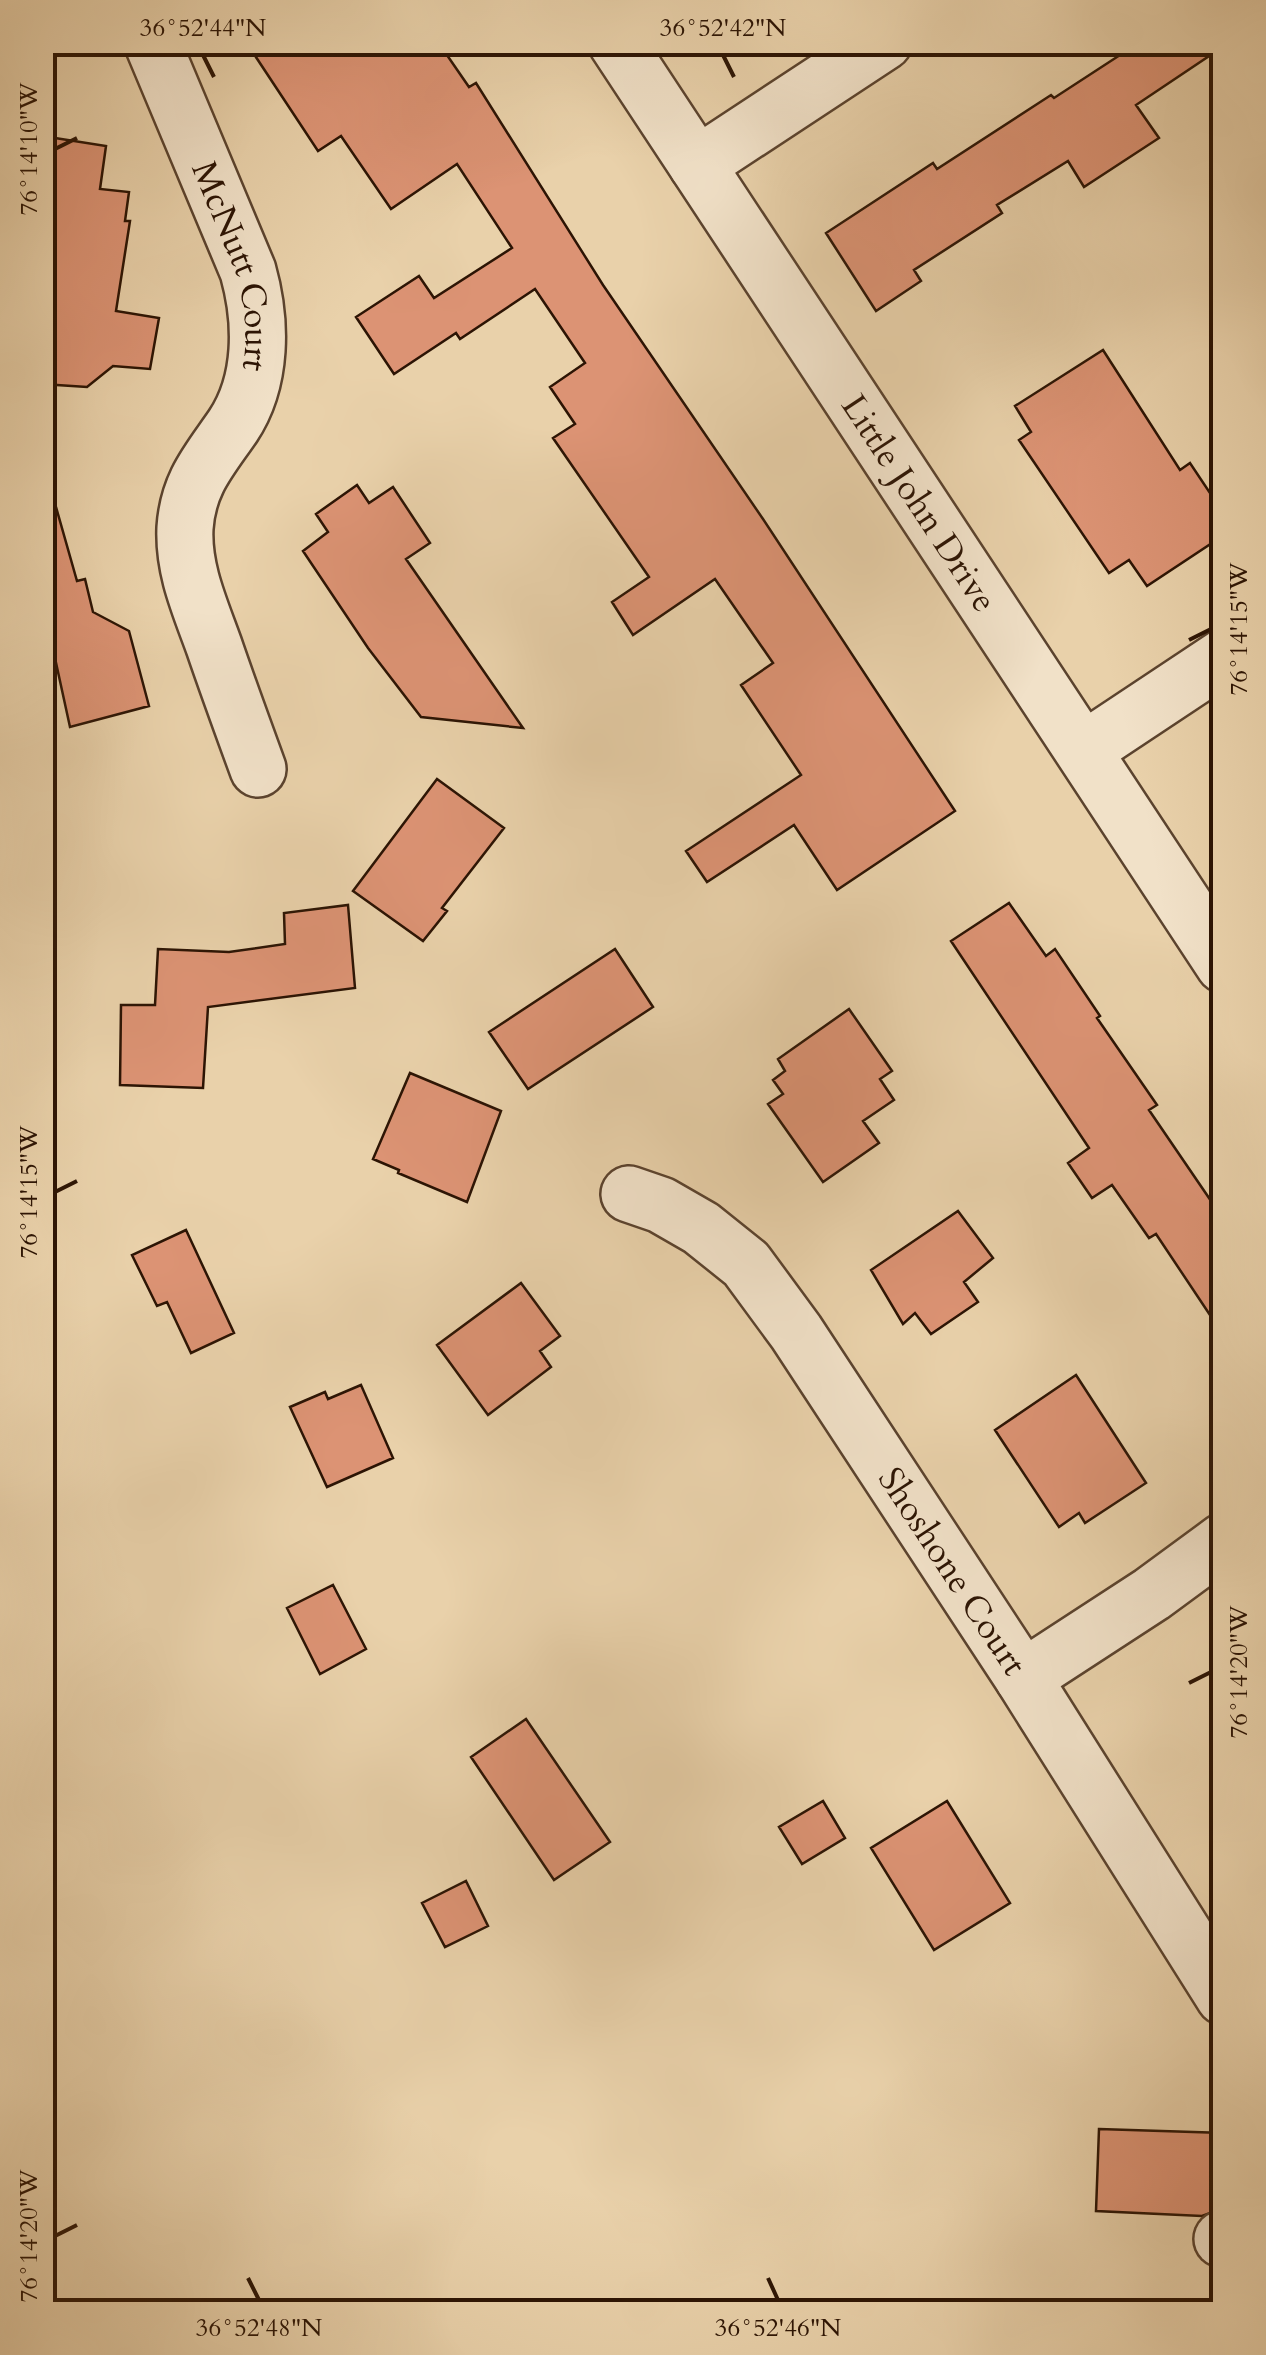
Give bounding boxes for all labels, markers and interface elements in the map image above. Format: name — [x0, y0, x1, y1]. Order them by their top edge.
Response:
text: 36°52'44"N — [140, 11, 266, 45]
text: 36°52'42"N — [660, 11, 786, 45]
text: 76°14'10"W — [12, 82, 46, 216]
street label: McNutt Court — [180, 154, 280, 374]
street label: Little John Drive — [830, 385, 1008, 622]
text: 76°14'15"W — [1222, 562, 1256, 696]
text: 76°14'15"W — [12, 1125, 46, 1259]
street label: Shoshone Court — [866, 1458, 1038, 1685]
text: 76°14'20"W — [1222, 1605, 1256, 1739]
text: 76°14'20"W — [12, 2169, 46, 2303]
text: 36°52'48"N — [196, 2311, 322, 2345]
text: 36°52'46"N — [715, 2311, 841, 2345]

